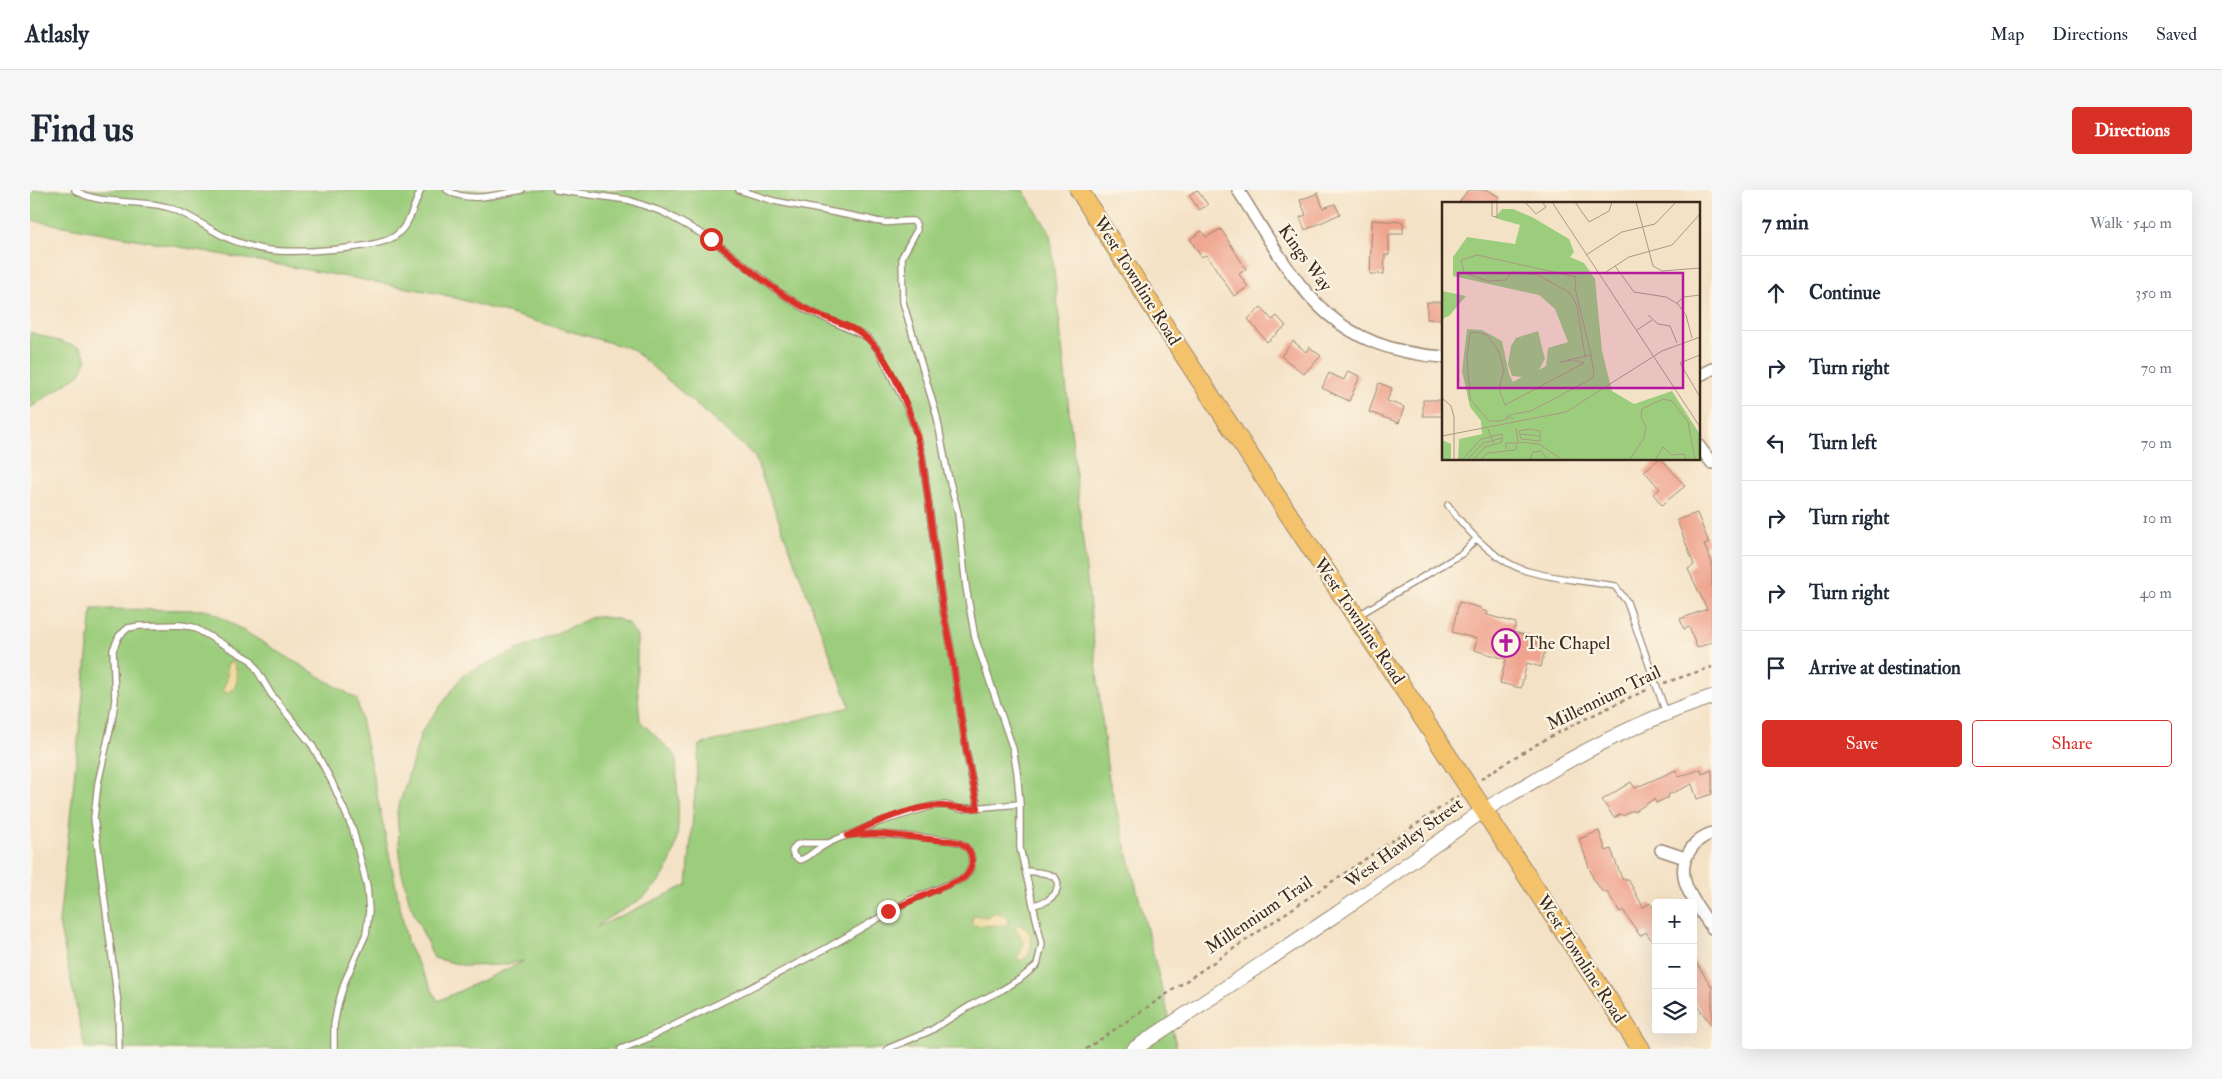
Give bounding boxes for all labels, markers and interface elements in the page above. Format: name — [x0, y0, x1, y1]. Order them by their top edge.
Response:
text: Atlasly — [25, 19, 89, 50]
text: Map — [1991, 23, 2024, 46]
text: Directions — [2052, 23, 2128, 46]
text: Saved — [2156, 23, 2197, 46]
button: Directions — [2072, 107, 2192, 154]
text: Find us — [30, 108, 134, 152]
inset map — [1442, 202, 1700, 460]
text: 7 min — [1762, 209, 1809, 236]
street label: West Townline Road — [1088, 211, 1186, 350]
text: Walk · 540 m — [2090, 213, 2172, 233]
street label: Kings Way — [1273, 220, 1338, 297]
route start — [700, 228, 723, 251]
icon: ahead — [1762, 279, 1790, 307]
text: Continue — [1809, 281, 1880, 305]
text: 350 m — [2135, 283, 2172, 303]
icon: right — [1762, 354, 1790, 382]
text: Turn right — [1809, 356, 1889, 380]
text: 70 m — [2141, 358, 2172, 378]
icon: left — [1762, 429, 1790, 457]
text: Turn left — [1809, 431, 1877, 455]
text: 70 m — [2141, 433, 2172, 453]
icon: right — [1762, 504, 1790, 532]
text: Turn right — [1809, 506, 1889, 530]
text: 10 m — [2142, 508, 2172, 528]
street label: West Townline Road — [1308, 553, 1410, 689]
icon: right — [1762, 579, 1790, 607]
text: Turn right — [1809, 581, 1889, 605]
text: 40 m — [2139, 583, 2172, 603]
church icon: The Chapel — [1491, 628, 1521, 658]
place label: The Chapel — [1525, 632, 1611, 655]
icon: arrive — [1762, 654, 1790, 682]
text: Arrive at destination — [1809, 656, 1961, 680]
street label: Millennium Trail — [1543, 660, 1665, 736]
button: Save — [1762, 720, 1962, 767]
button: Share — [1972, 720, 2172, 767]
street label: West Hawley Street — [1340, 792, 1468, 894]
street label: Millennium Trail — [1201, 871, 1317, 959]
street label: West Townline Road — [1531, 890, 1631, 1027]
map controls — [1652, 899, 1697, 1034]
button: + — [1652, 899, 1697, 944]
route end — [877, 900, 900, 923]
button: − — [1652, 944, 1697, 989]
button: layers — [1652, 989, 1697, 1034]

